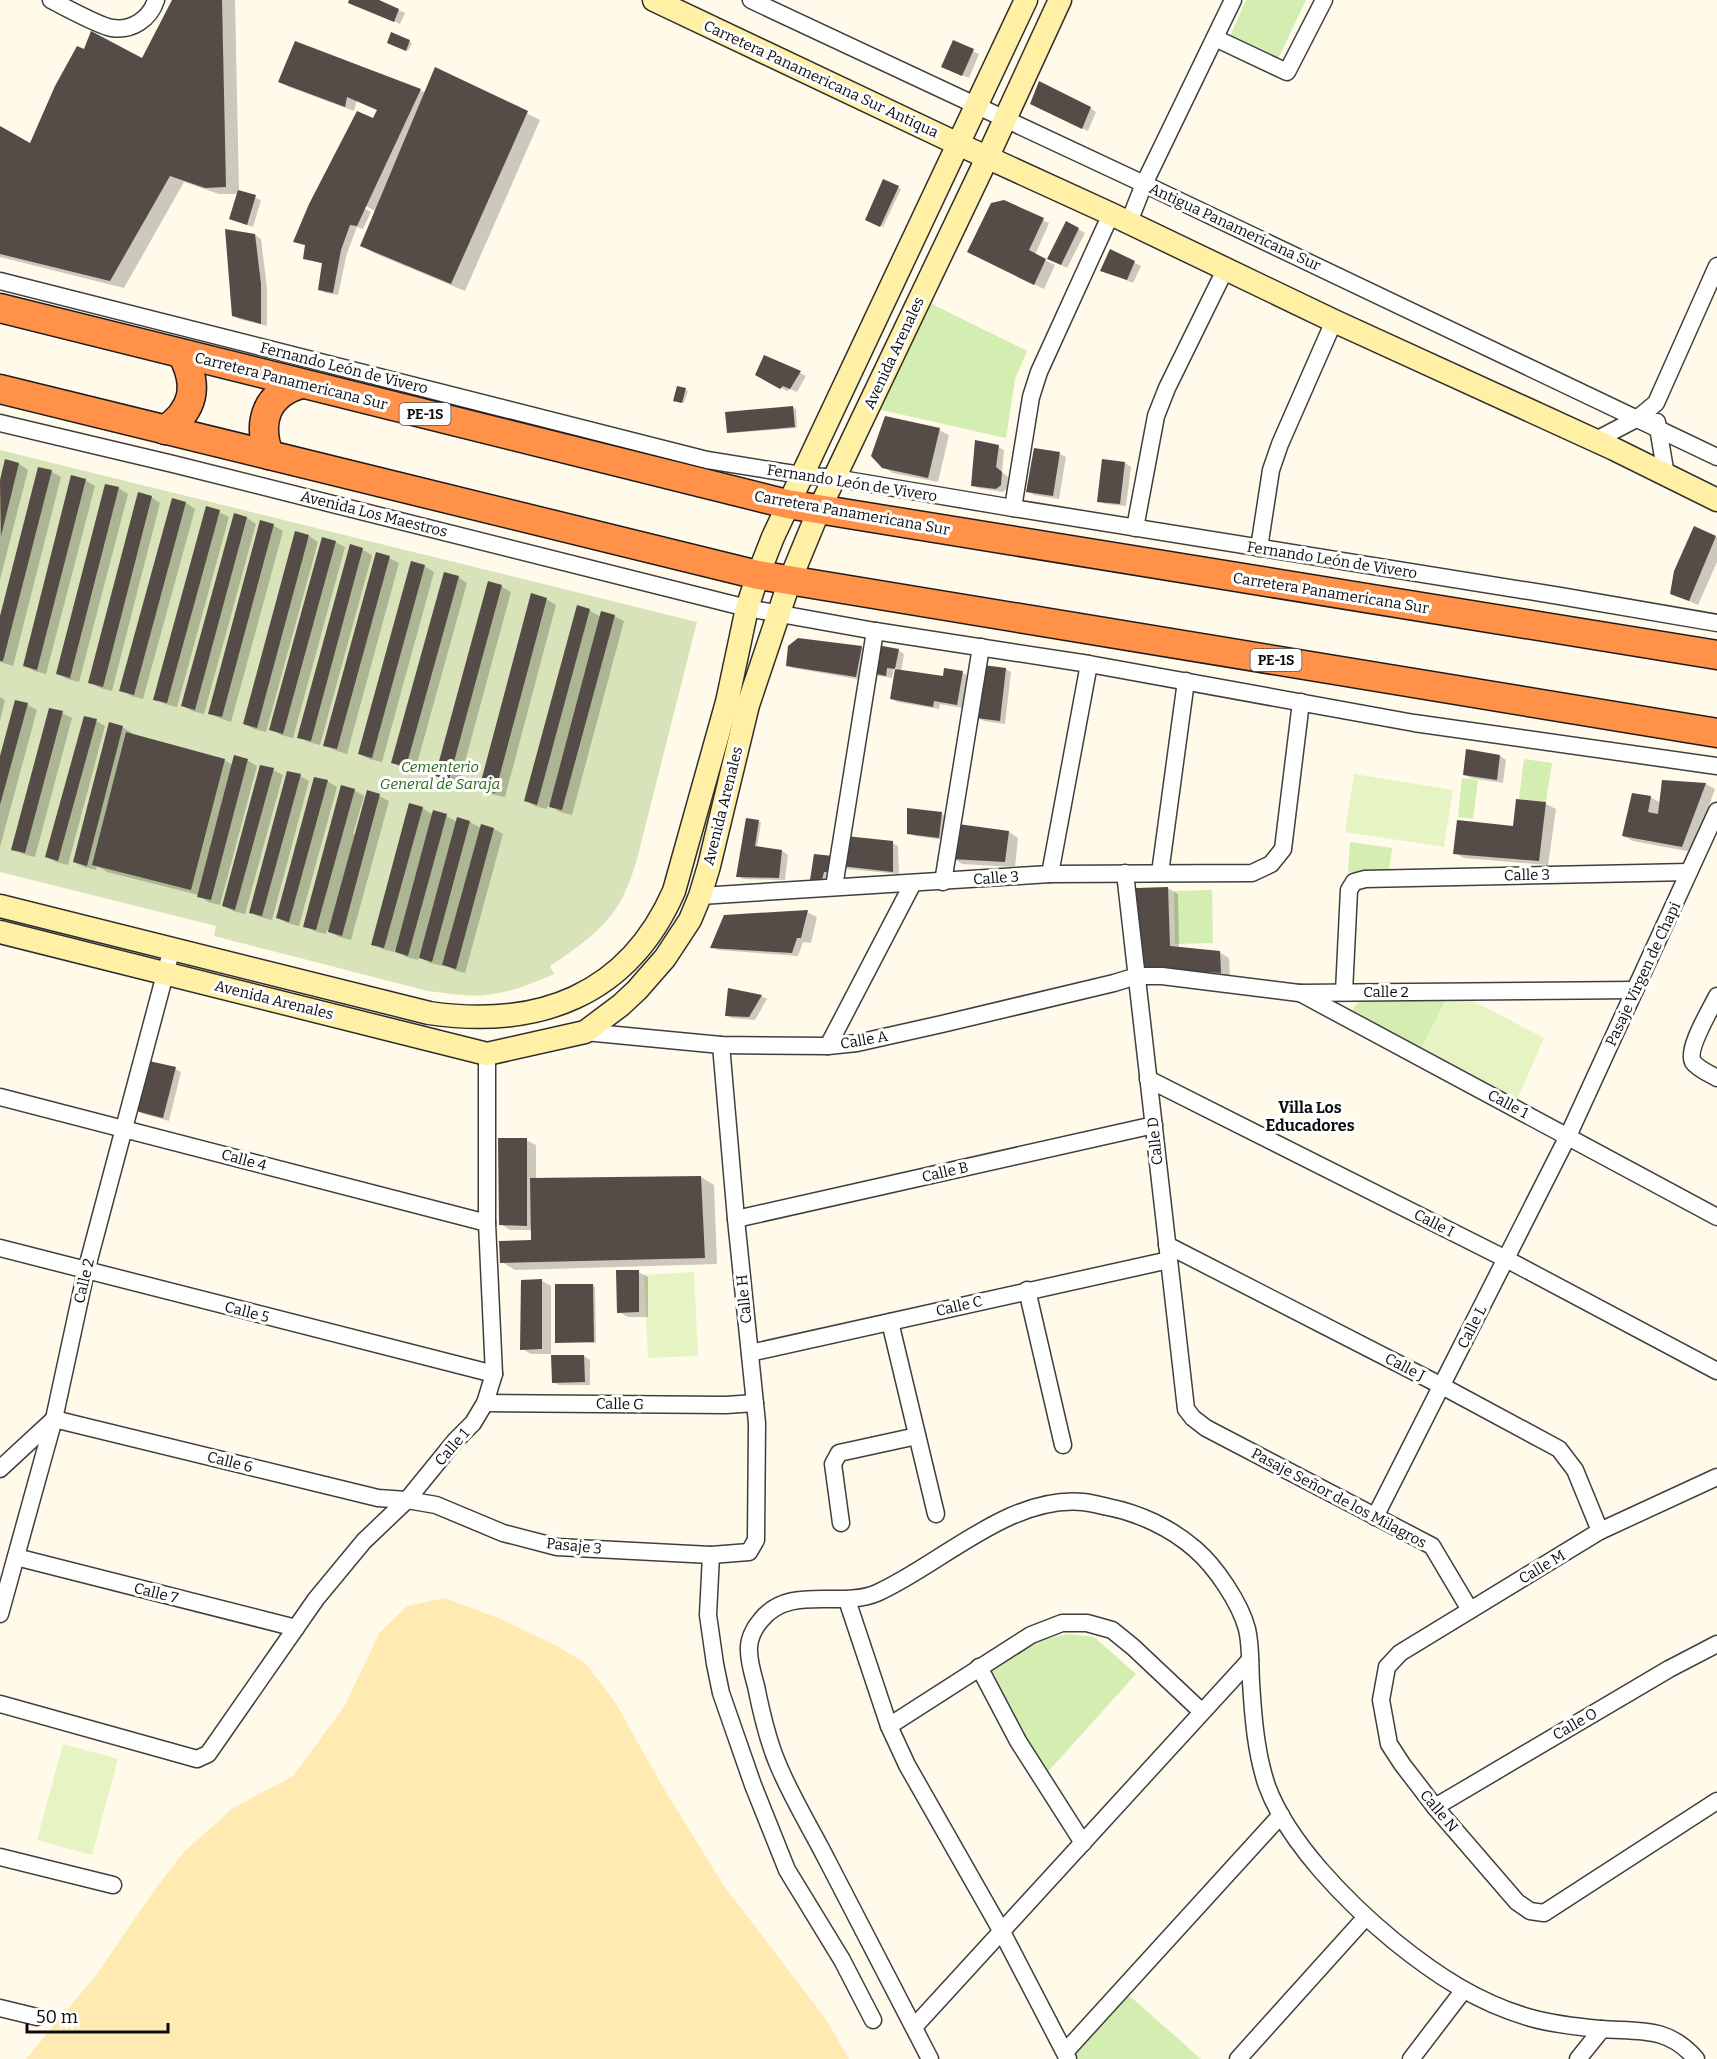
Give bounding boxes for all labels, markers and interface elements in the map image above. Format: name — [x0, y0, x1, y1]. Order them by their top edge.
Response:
street label: Carretera Panamericana Sur Antiqua — [701, 17, 941, 141]
street label: Antigua Panamericana Sur — [1146, 179, 1324, 275]
street label: Avenida Arenales — [860, 294, 928, 412]
street label: Fernando León de Vivero — [258, 338, 430, 398]
street label: Carretera Panamericana Sur — [193, 348, 390, 414]
road number: PE-1S — [400, 403, 450, 425]
street label: Fernando León de Vivero — [766, 461, 938, 505]
street label: Avenida Los Maestros — [299, 487, 449, 541]
street label: Carretera Panamericana Sur — [753, 487, 952, 539]
street label: Fernando León de Vivero — [1246, 538, 1418, 582]
street label: Carretera Panamericana Sur — [1232, 569, 1431, 617]
road number: PE-1S — [1250, 649, 1302, 671]
street label: Avenida Arenales — [700, 745, 746, 867]
park label: Cementerio General de Saraja — [380, 758, 500, 793]
street label: Calle 3 — [1504, 866, 1550, 884]
street label: Calle 3 — [972, 867, 1020, 889]
street label: Pasaje Virgen de Chapi — [1602, 899, 1685, 1049]
street label: Avenida Arenales — [213, 977, 335, 1023]
street label: Calle 2 — [1363, 983, 1409, 1001]
street label: Calle A — [839, 1027, 890, 1053]
street label: Calle 1 — [1485, 1086, 1531, 1122]
district label: Villa Los Educadores — [1265, 1098, 1355, 1135]
street label: Calle D — [1144, 1116, 1166, 1166]
street label: Calle 4 — [219, 1145, 269, 1175]
street label: Calle B — [920, 1158, 970, 1186]
street label: Calle I — [1411, 1205, 1457, 1241]
street label: Calle 2 — [70, 1257, 98, 1305]
street label: Calle H — [732, 1273, 756, 1324]
street label: Calle C — [934, 1292, 984, 1320]
street label: Calle 5 — [223, 1298, 271, 1326]
street label: Calle L — [1454, 1303, 1490, 1351]
street label: Calle J — [1382, 1349, 1428, 1385]
street label: Calle G — [596, 1395, 644, 1413]
street label: Calle 1 — [431, 1425, 473, 1469]
street label: Pasaje Señor de los Milagros — [1248, 1444, 1430, 1552]
street label: Calle 6 — [205, 1448, 255, 1476]
street label: Pasaje 3 — [545, 1534, 603, 1558]
street label: Calle M — [1516, 1546, 1568, 1588]
street label: Calle 7 — [132, 1579, 180, 1607]
street label: Calle O — [1549, 1704, 1601, 1744]
street label: Calle N — [1416, 1786, 1462, 1836]
scale bar — [27, 1996, 168, 2034]
text: 50 m — [36, 2006, 78, 2028]

